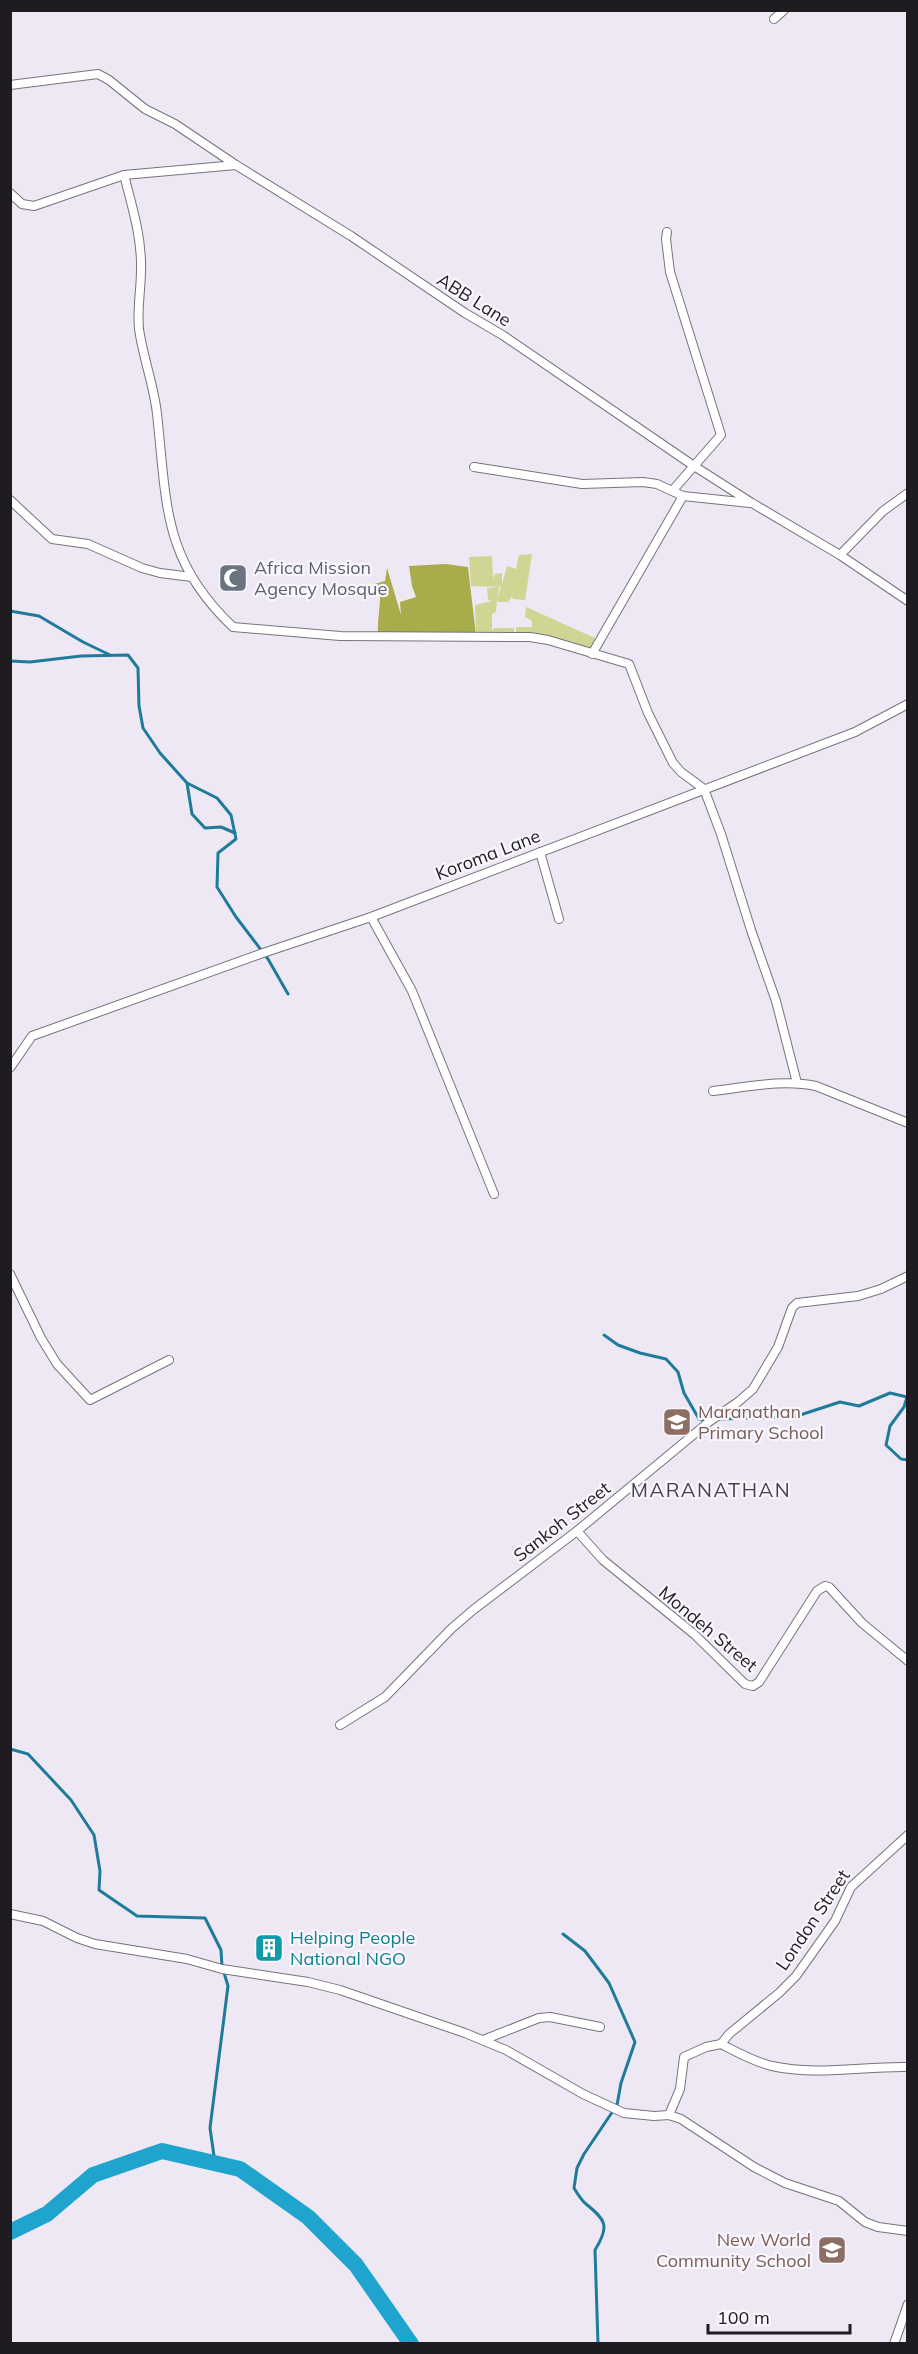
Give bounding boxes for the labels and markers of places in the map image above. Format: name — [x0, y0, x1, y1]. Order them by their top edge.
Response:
place label: Africa Mission Agency Mosque — [254, 556, 387, 600]
mosque icon: Africa Mission Agency Mosque — [217, 562, 249, 594]
place label: Maranathan Primary School — [698, 1400, 824, 1444]
school or university icon: Maranathan Primary School — [661, 1406, 693, 1438]
place label: Helping People National NGO — [290, 1926, 415, 1970]
building icon: Helping People National NGO — [253, 1932, 285, 1964]
place label: New World Community School — [656, 2228, 811, 2272]
school or university icon: New World Community School — [816, 2234, 848, 2266]

